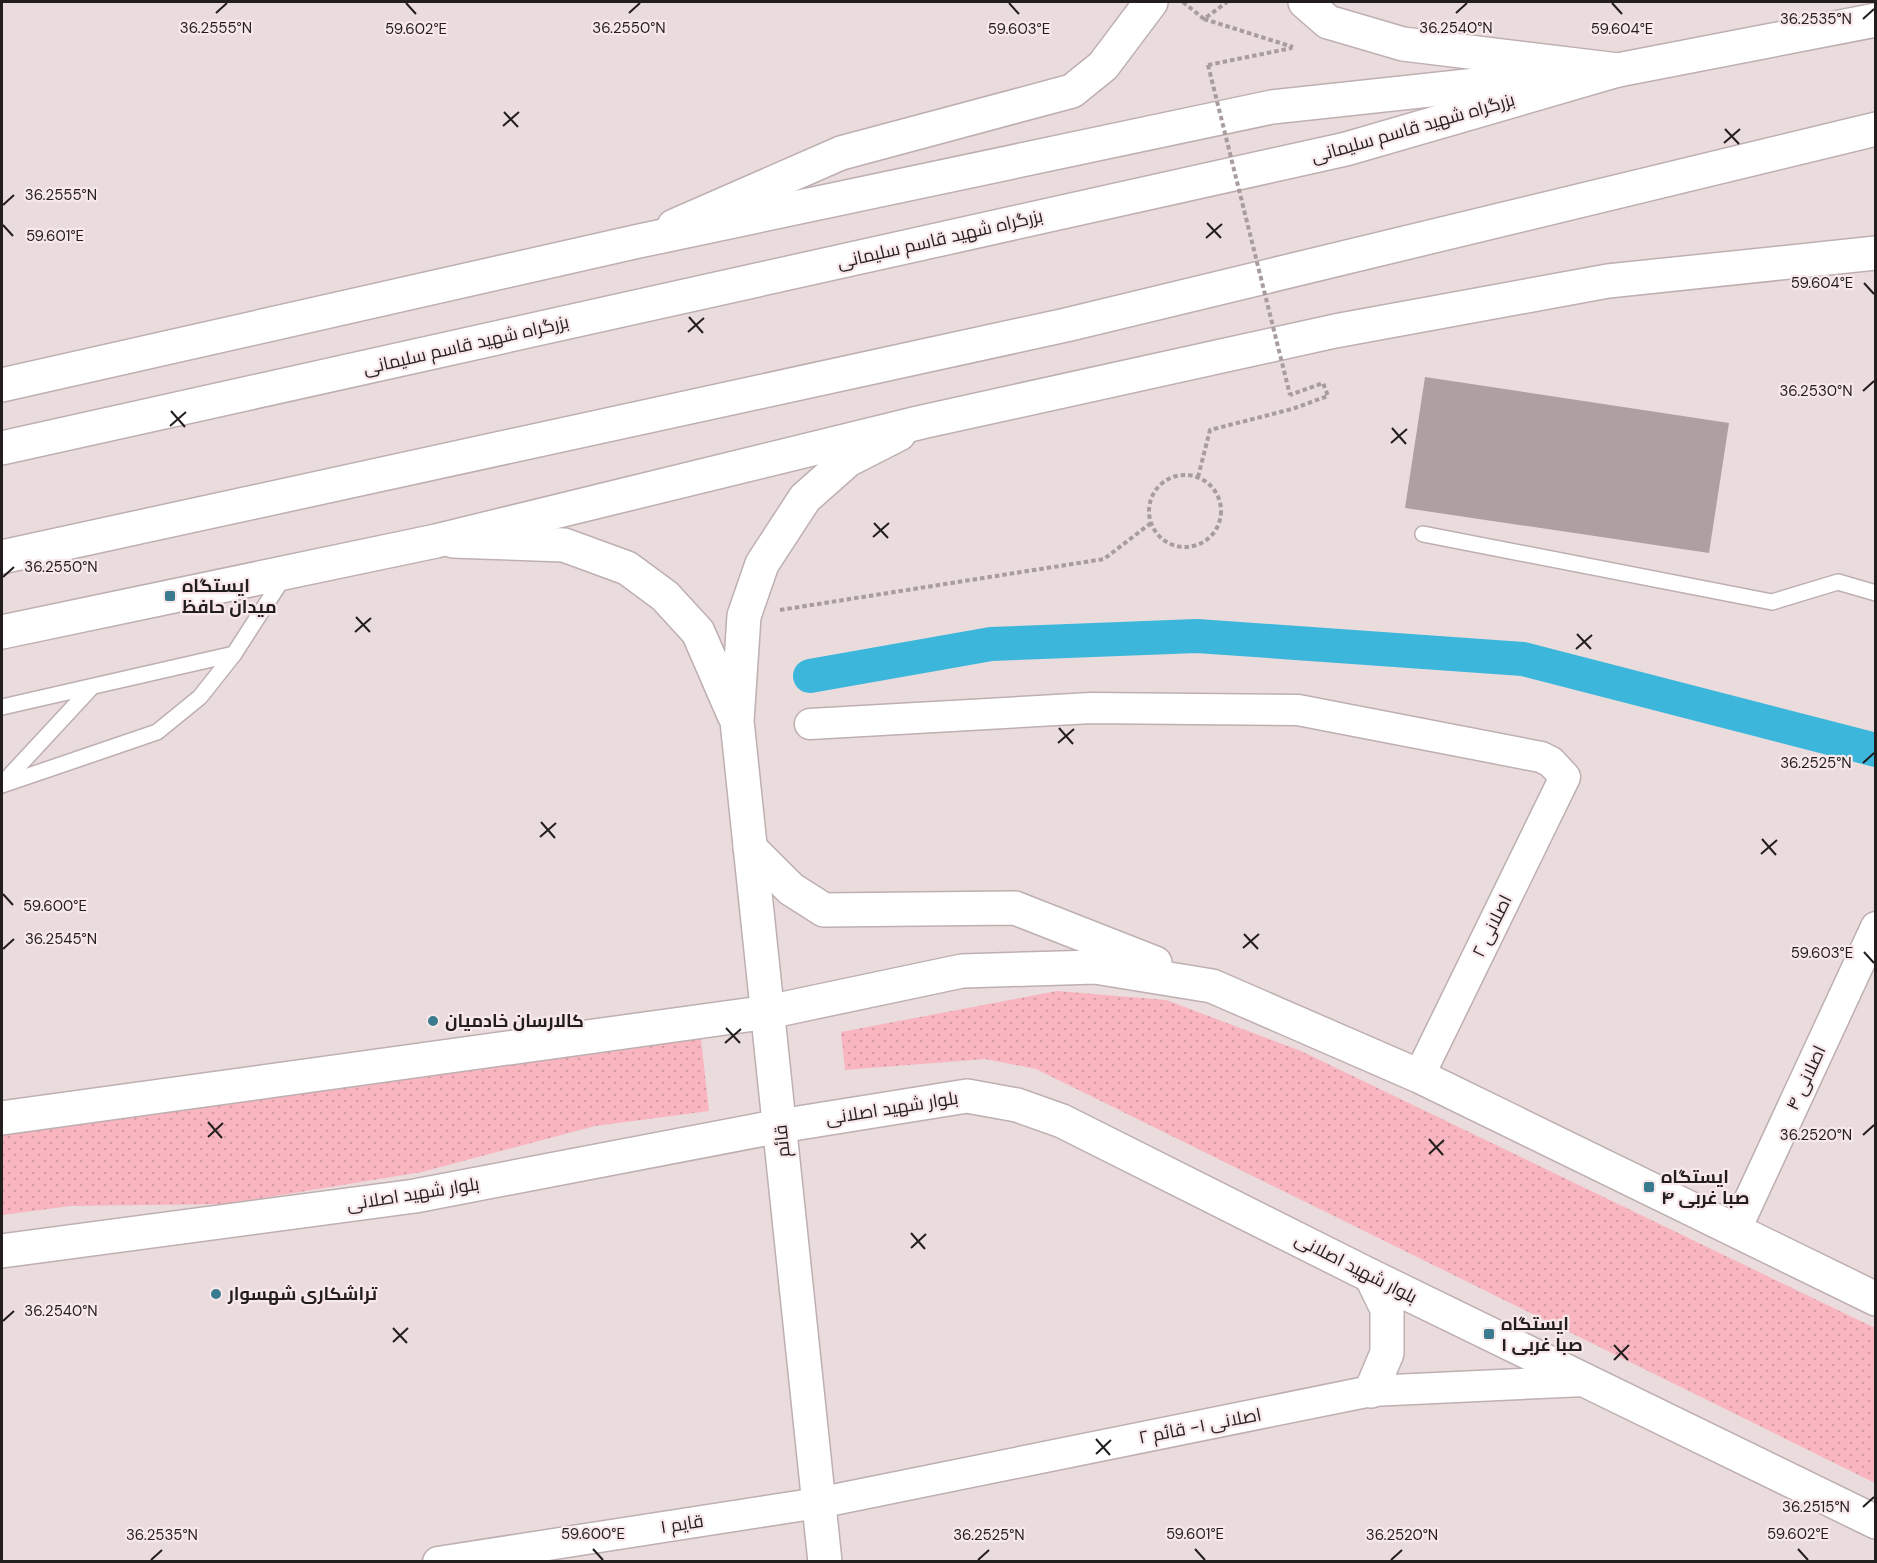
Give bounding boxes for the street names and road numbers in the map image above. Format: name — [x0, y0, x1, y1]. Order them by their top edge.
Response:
street label: بزرگراه شهید قاسم سلیمانی — [1308, 87, 1518, 169]
street label: بزرگراه شهید قاسم سلیمانی — [835, 204, 1045, 274]
street label: بزرگراه شهید قاسم سلیمانی — [361, 310, 571, 380]
street label: اصلانی ۲ — [1467, 891, 1517, 961]
street label: اصلانی ۴ — [1781, 1042, 1831, 1114]
street label: بلوار شهید اصلانی — [824, 1086, 960, 1130]
street label: قائم — [768, 1123, 796, 1159]
street label: بلوار شهید اصلانی — [345, 1172, 481, 1216]
street label: بلوار شهید اصلانی — [1291, 1227, 1421, 1309]
street label: اصلانی ۱- قائم ۲ — [1137, 1402, 1263, 1450]
street label: قایم ۱ — [659, 1509, 705, 1539]

